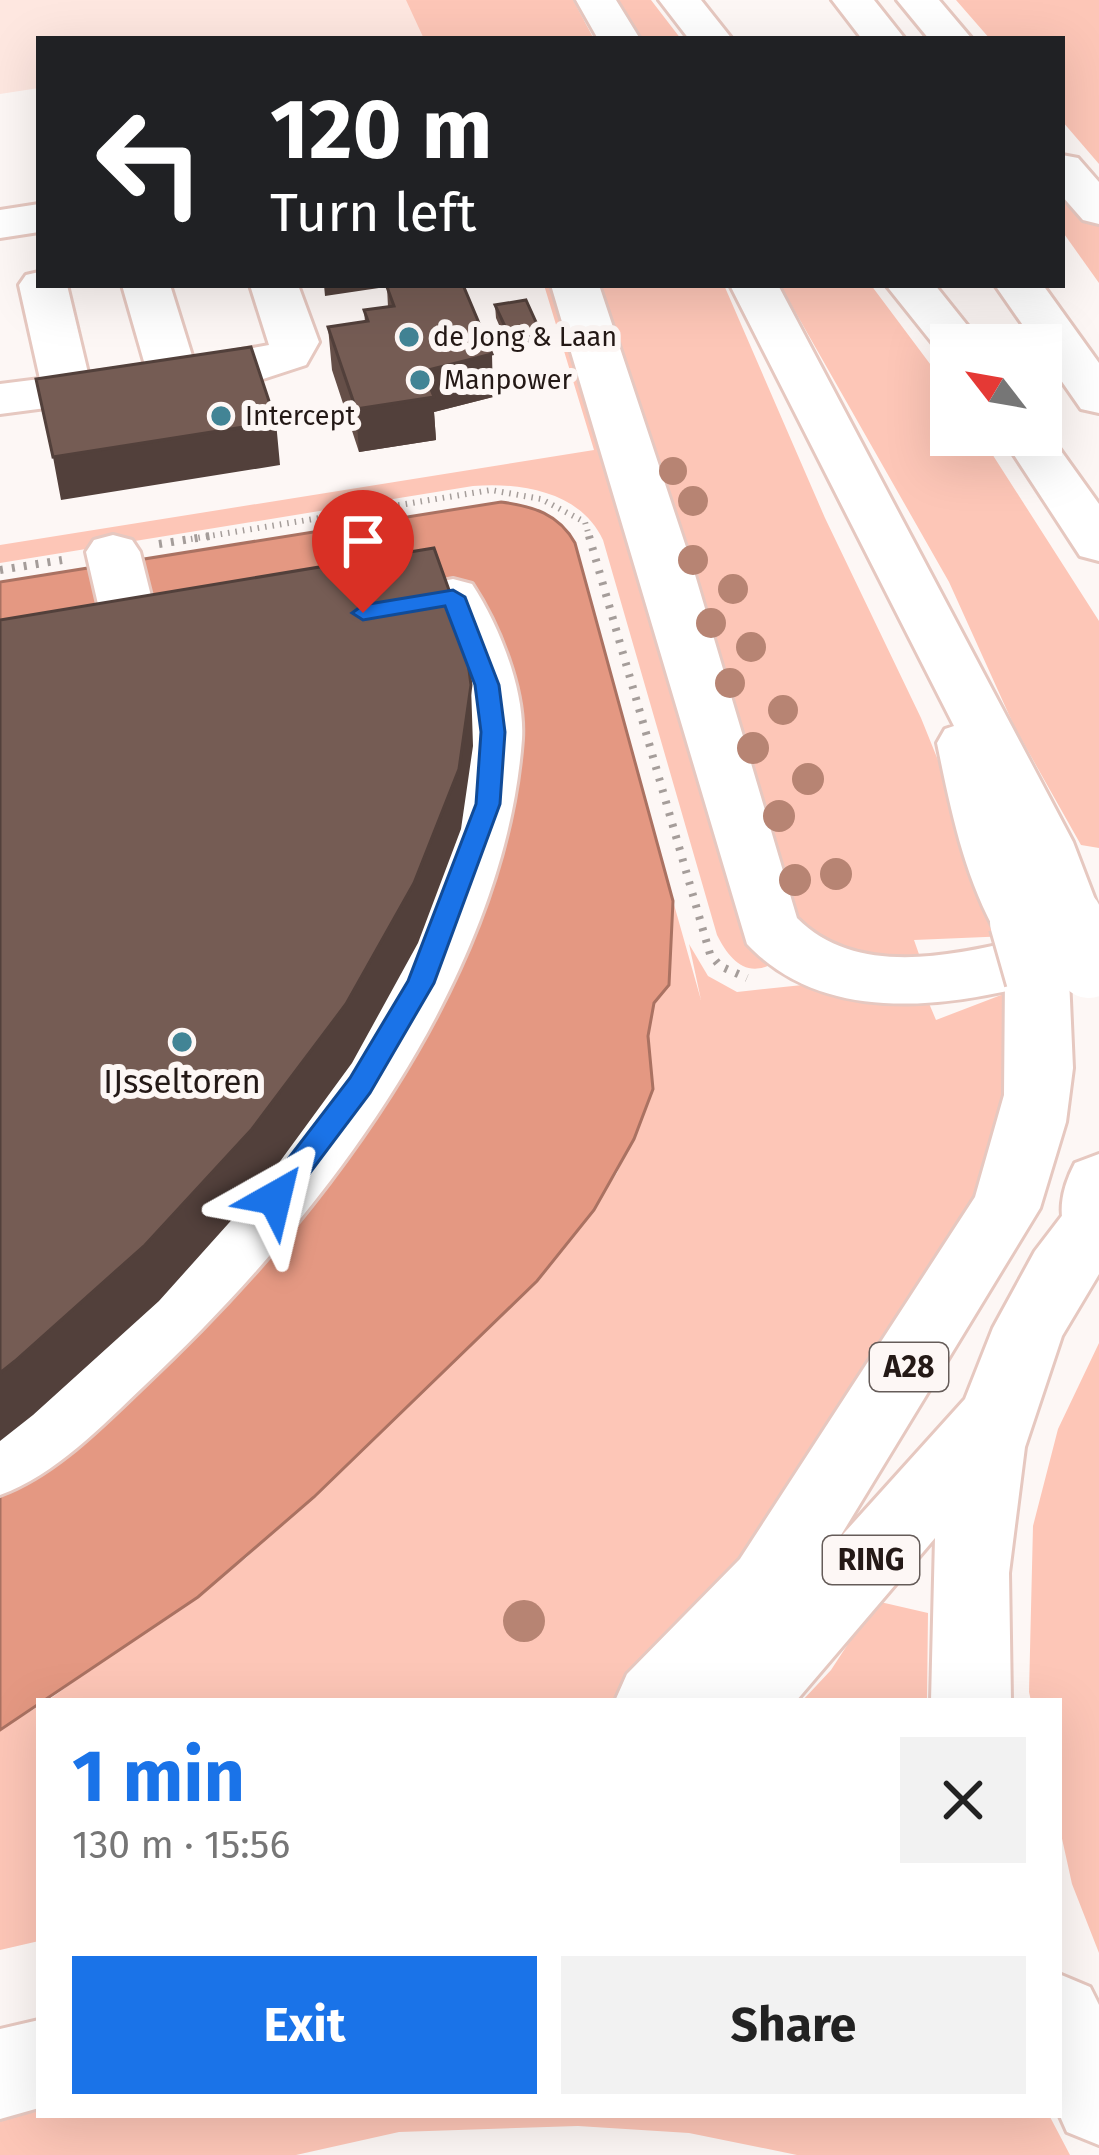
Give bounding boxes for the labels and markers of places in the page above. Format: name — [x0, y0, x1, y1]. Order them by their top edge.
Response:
place label: de Jong & Laan — [433, 321, 617, 353]
marker: de Jong & Laan — [396, 324, 422, 350]
place label: Manpower — [444, 364, 572, 396]
marker: Manpower — [407, 367, 433, 393]
place label: Intercept — [245, 400, 356, 432]
marker: Intercept — [208, 403, 234, 429]
pin — [312, 490, 414, 613]
marker: IJsseltoren — [169, 1029, 195, 1055]
place label: IJsseltoren — [103, 1062, 261, 1102]

